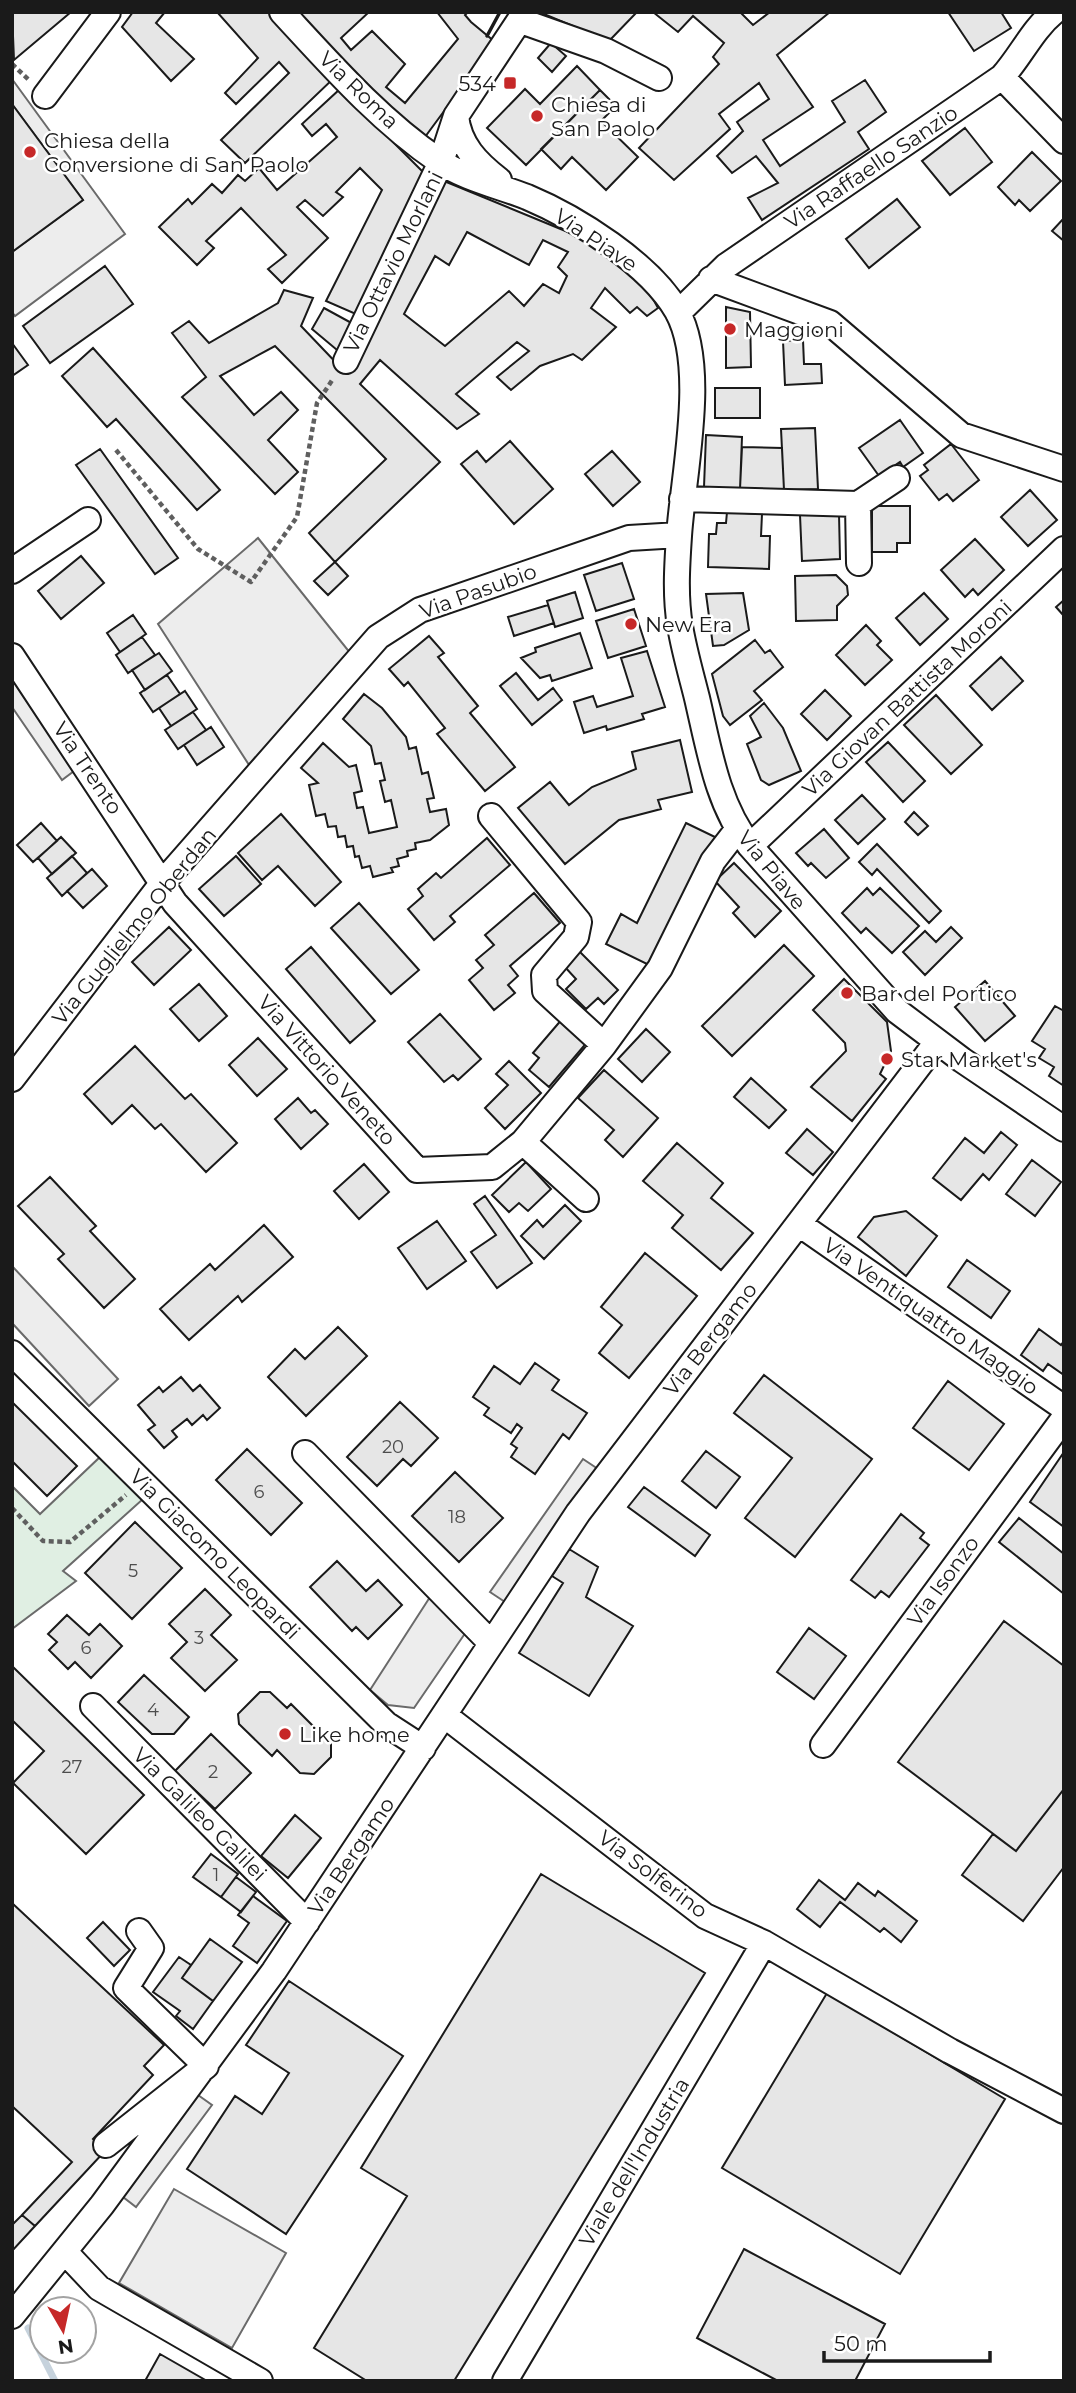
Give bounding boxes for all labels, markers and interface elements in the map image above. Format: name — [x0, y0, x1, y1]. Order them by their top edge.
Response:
street label: Via Roma — [314, 46, 404, 134]
place label: 534 — [458, 71, 496, 96]
marker: 534 — [502, 75, 518, 91]
place label: Chiesa di San Paolo — [551, 92, 655, 141]
street label: Via Raffaello Sanzio — [780, 100, 962, 234]
marker: Chiesa di San Paolo — [529, 108, 545, 124]
place label: Chiesa della Conversione di San Paolo — [44, 128, 309, 177]
marker: Chiesa della Conversione di San Paolo — [22, 144, 38, 160]
street label: Via Ottavio Morlani — [338, 167, 448, 357]
street label: Via Piave — [550, 203, 642, 277]
place label: Maggioni — [744, 317, 844, 342]
marker: Maggioni — [722, 321, 738, 337]
street label: Via Pasubio — [416, 558, 540, 624]
street label: Via Giovan Battista Moroni — [797, 594, 1017, 802]
place label: New Era — [645, 612, 733, 637]
marker: New Era — [623, 616, 639, 632]
street label: Via Trento — [48, 717, 128, 819]
street label: Via Guglielmo Oberdan — [47, 822, 221, 1030]
street label: Via Piave — [733, 825, 811, 915]
place label: Bar del Portico — [861, 981, 1017, 1006]
marker: Bar del Portico — [839, 985, 855, 1001]
street label: Via Vittorio Veneto — [253, 990, 401, 1150]
place label: Star Market's — [901, 1047, 1037, 1072]
marker: Star Market's — [879, 1051, 895, 1067]
street label: Via Ventiquattro Maggio — [819, 1232, 1043, 1400]
street label: Via Bergamo — [658, 1277, 762, 1401]
house number: 20 — [382, 1436, 404, 1458]
street label: Via Giacomo Leopardi — [125, 1464, 305, 1644]
house number: 6 — [254, 1481, 265, 1503]
house number: 18 — [448, 1506, 466, 1528]
street label: Via Isonzo — [902, 1531, 984, 1631]
house number: 5 — [128, 1560, 138, 1582]
house number: 3 — [194, 1627, 204, 1649]
house number: 6 — [81, 1637, 92, 1659]
house number: 4 — [147, 1699, 159, 1721]
place label: Like home — [299, 1722, 410, 1747]
marker: Like home — [277, 1726, 293, 1742]
street label: Via Galileo Galilei — [128, 1742, 272, 1886]
house number: 27 — [62, 1756, 82, 1778]
house number: 2 — [208, 1761, 218, 1783]
street label: Via Bergamo — [302, 1792, 400, 1920]
street label: Via Solferino — [593, 1825, 713, 1923]
house number: 1 — [213, 1864, 219, 1886]
street label: Viale dell'Industria — [574, 2073, 694, 2251]
north arrow — [28, 2295, 98, 2365]
scale bar — [824, 2320, 990, 2364]
text: 50 m — [834, 2331, 888, 2356]
text: N — [56, 2334, 75, 2359]

